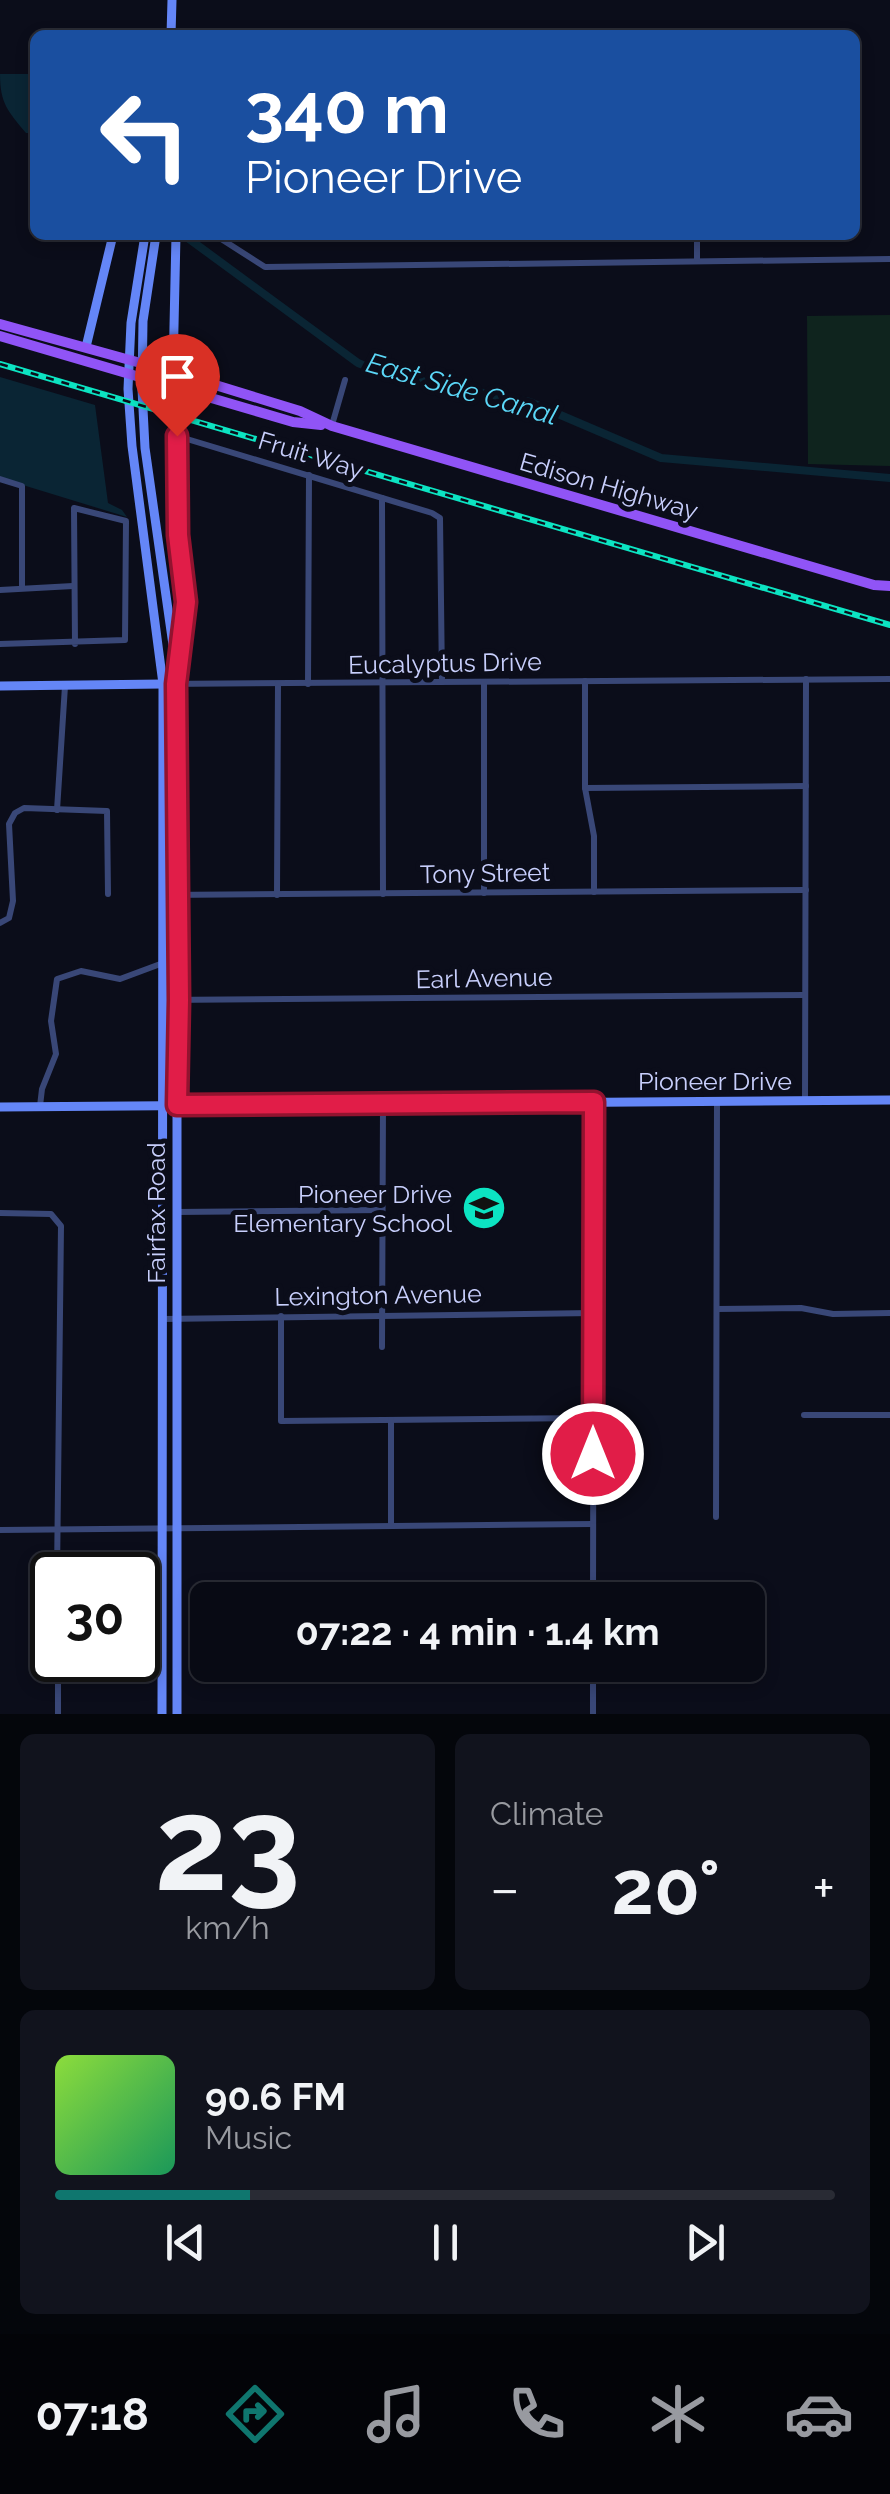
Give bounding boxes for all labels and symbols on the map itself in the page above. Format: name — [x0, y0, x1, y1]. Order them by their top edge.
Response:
pin — [135, 334, 220, 437]
water label: East Side Canal — [362, 346, 562, 432]
street label: Fruit Way — [255, 425, 368, 485]
street label: Edison Highway — [516, 446, 702, 526]
street label: Eucalyptus Drive — [348, 646, 542, 680]
street label: Tony Street — [420, 857, 551, 889]
street label: Earl Avenue — [415, 962, 553, 994]
street label: Pioneer Drive — [638, 1066, 792, 1096]
street label: Fairfax Road — [141, 1142, 171, 1284]
place label: Pioneer Drive Elementary School — [233, 1179, 452, 1238]
school or university icon: Pioneer Drive Elementary School — [461, 1185, 507, 1231]
street label: Lexington Avenue — [274, 1278, 482, 1312]
position arrow — [541, 1402, 645, 1506]
speed limit sign: 30 — [30, 1552, 160, 1682]

